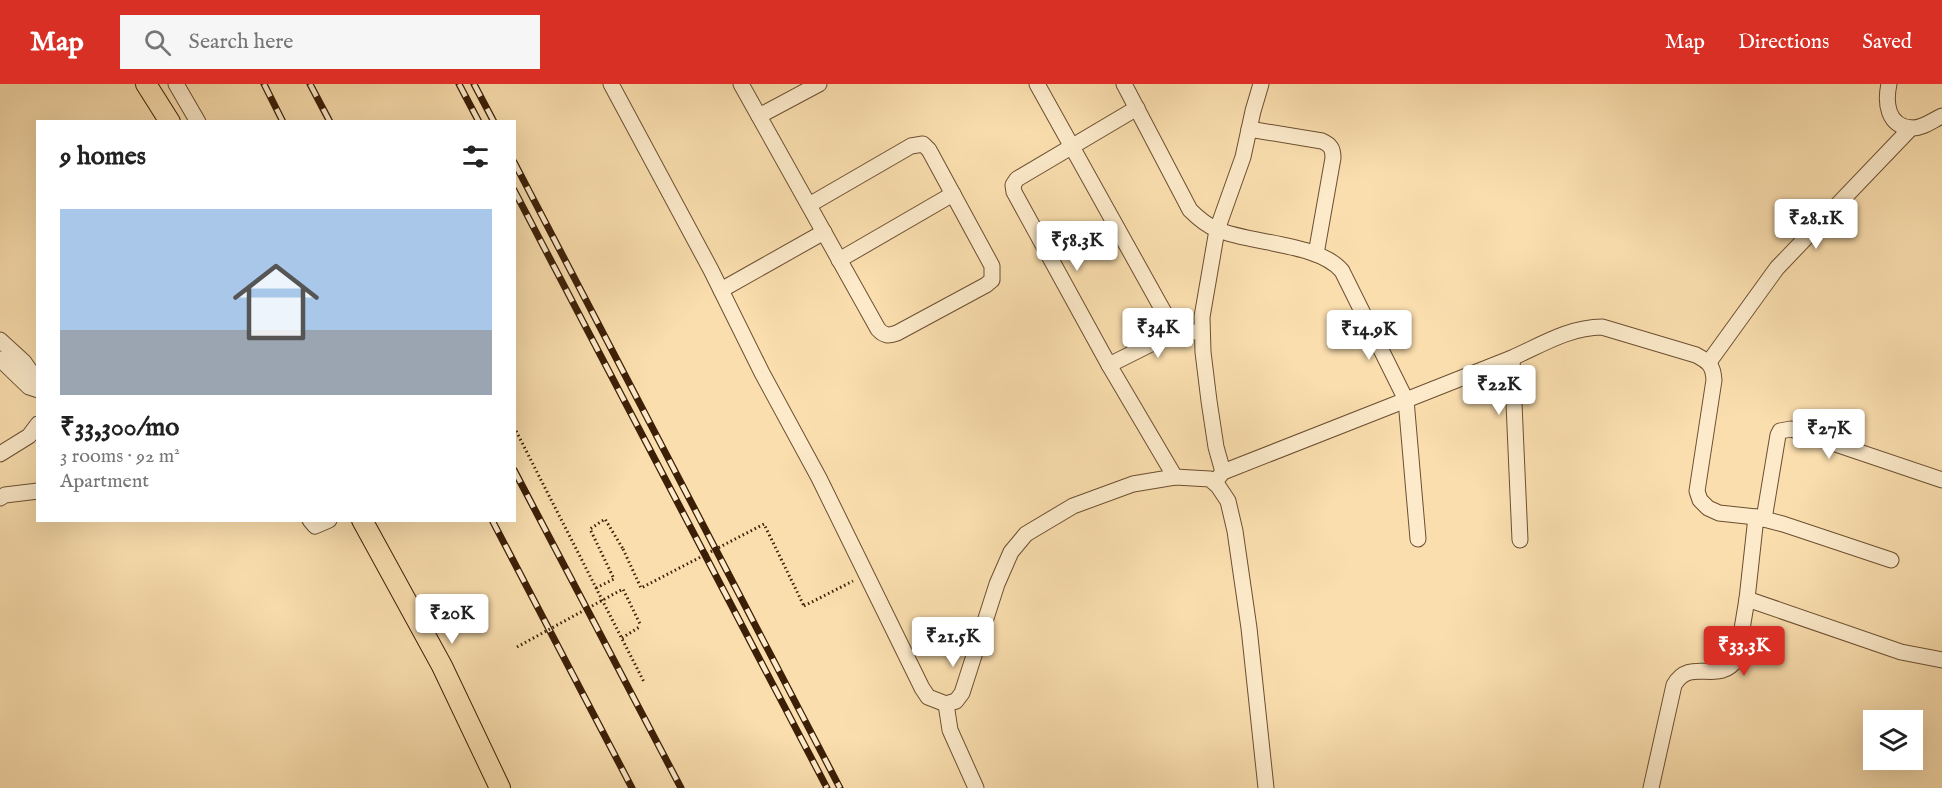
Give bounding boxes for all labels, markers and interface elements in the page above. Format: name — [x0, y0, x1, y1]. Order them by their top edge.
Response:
search box — [120, 15, 540, 69]
text: Map — [30, 25, 84, 60]
icon: search — [141, 26, 174, 59]
text: Search here — [189, 28, 293, 56]
text: Map — [1665, 29, 1705, 56]
text: Directions — [1738, 29, 1829, 56]
text: Saved — [1862, 29, 1912, 56]
text: 9 homes — [60, 140, 146, 173]
icon: filters — [459, 140, 492, 173]
pin: ₹28.1K — [1767, 199, 1865, 250]
text: ₹28.1K — [1789, 206, 1843, 231]
pin: ₹58.3K — [1028, 221, 1126, 272]
text: ₹58.3K — [1051, 228, 1103, 253]
icon: home — [222, 248, 330, 356]
pin: ₹34K — [1122, 308, 1194, 359]
pin: ₹14.9K — [1320, 310, 1418, 361]
text: ₹34K — [1136, 315, 1180, 340]
text: ₹14.9K — [1341, 317, 1397, 342]
pin: ₹22K — [1463, 365, 1535, 416]
text: ₹22K — [1477, 372, 1521, 397]
pin: ₹27K — [1793, 409, 1865, 460]
text: ₹33,300/mo — [60, 411, 179, 444]
text: ₹27K — [1807, 416, 1851, 441]
text: 3 rooms · 92 m² — [60, 444, 180, 469]
text: Apartment — [60, 469, 149, 494]
pin: ₹20K — [416, 594, 488, 645]
text: ₹20K — [429, 601, 475, 626]
pin: ₹21.5K — [904, 617, 1002, 668]
text: ₹21.5K — [926, 624, 980, 649]
pin: ₹33.3K — [1695, 626, 1793, 677]
text: ₹33.3K — [1718, 633, 1770, 658]
map controls — [1863, 710, 1923, 770]
button: layers — [1863, 710, 1923, 770]

